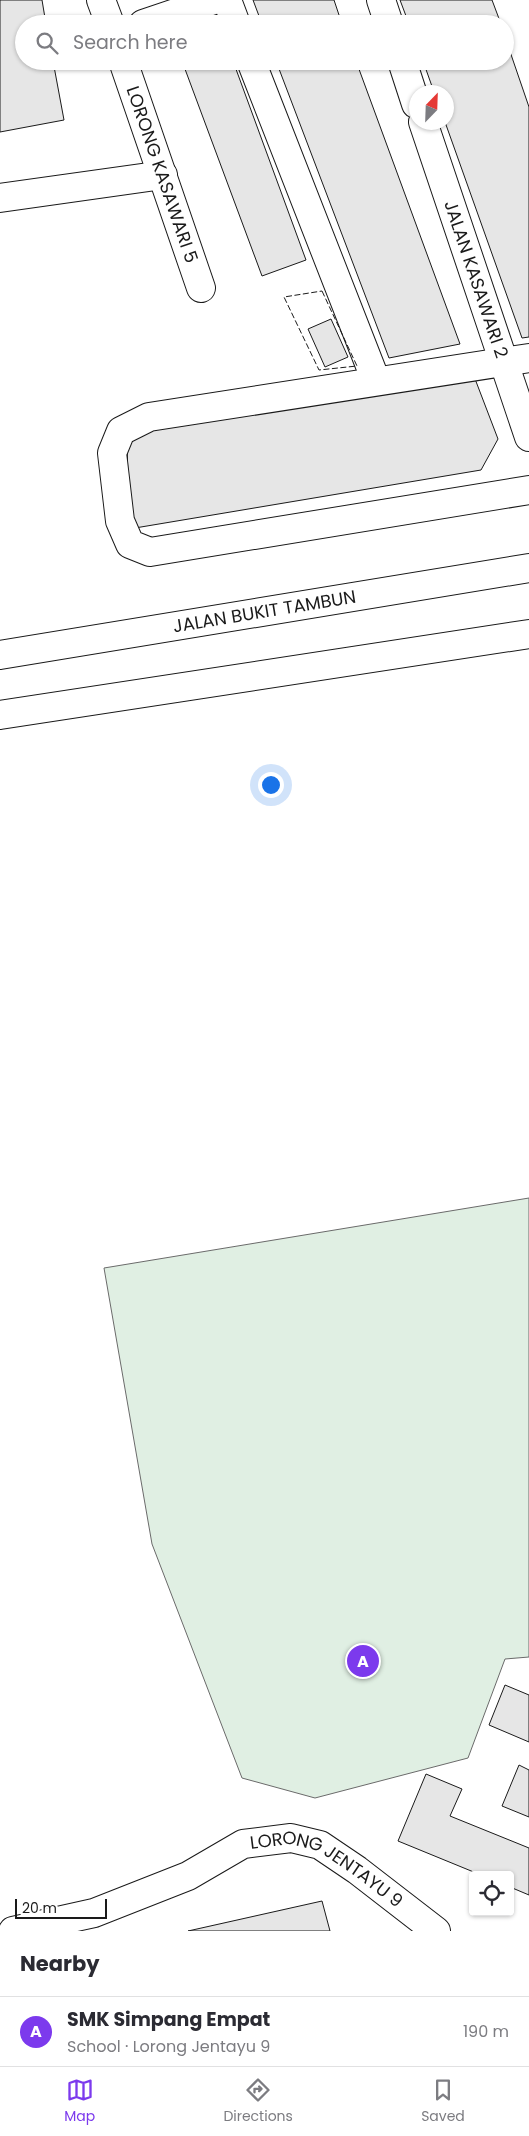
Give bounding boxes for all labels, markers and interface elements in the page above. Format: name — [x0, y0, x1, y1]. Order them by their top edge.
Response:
search box — [15, 15, 514, 70]
icon: search — [33, 29, 61, 57]
text: Search here — [73, 29, 187, 56]
street label: LORONG KASAWARI 5 — [121, 83, 204, 266]
north arrow — [409, 85, 454, 130]
street label: JALAN KASAWARI 2 — [438, 197, 515, 361]
street label: JALAN BUKIT TAMBUN — [171, 584, 358, 638]
your location — [258, 772, 284, 798]
pin: A — [347, 1642, 379, 1680]
street label: LORONG JENTAYU 9 — [248, 1824, 408, 1913]
map controls — [469, 1871, 514, 1916]
button: locate — [469, 1871, 514, 1916]
scale bar — [15, 1896, 108, 1919]
text: 20 m — [22, 1898, 57, 1918]
text: Nearby — [20, 1949, 100, 1978]
text: SMK Simpang Empat — [67, 2006, 270, 2033]
text: A — [30, 2020, 42, 2043]
text: 190 m — [463, 2020, 509, 2043]
text: School · Lorong Jentayu 9 — [67, 2035, 270, 2058]
tab: Map — [64, 2076, 95, 2127]
tab: Directions — [223, 2076, 293, 2127]
tab: Saved — [421, 2076, 465, 2127]

